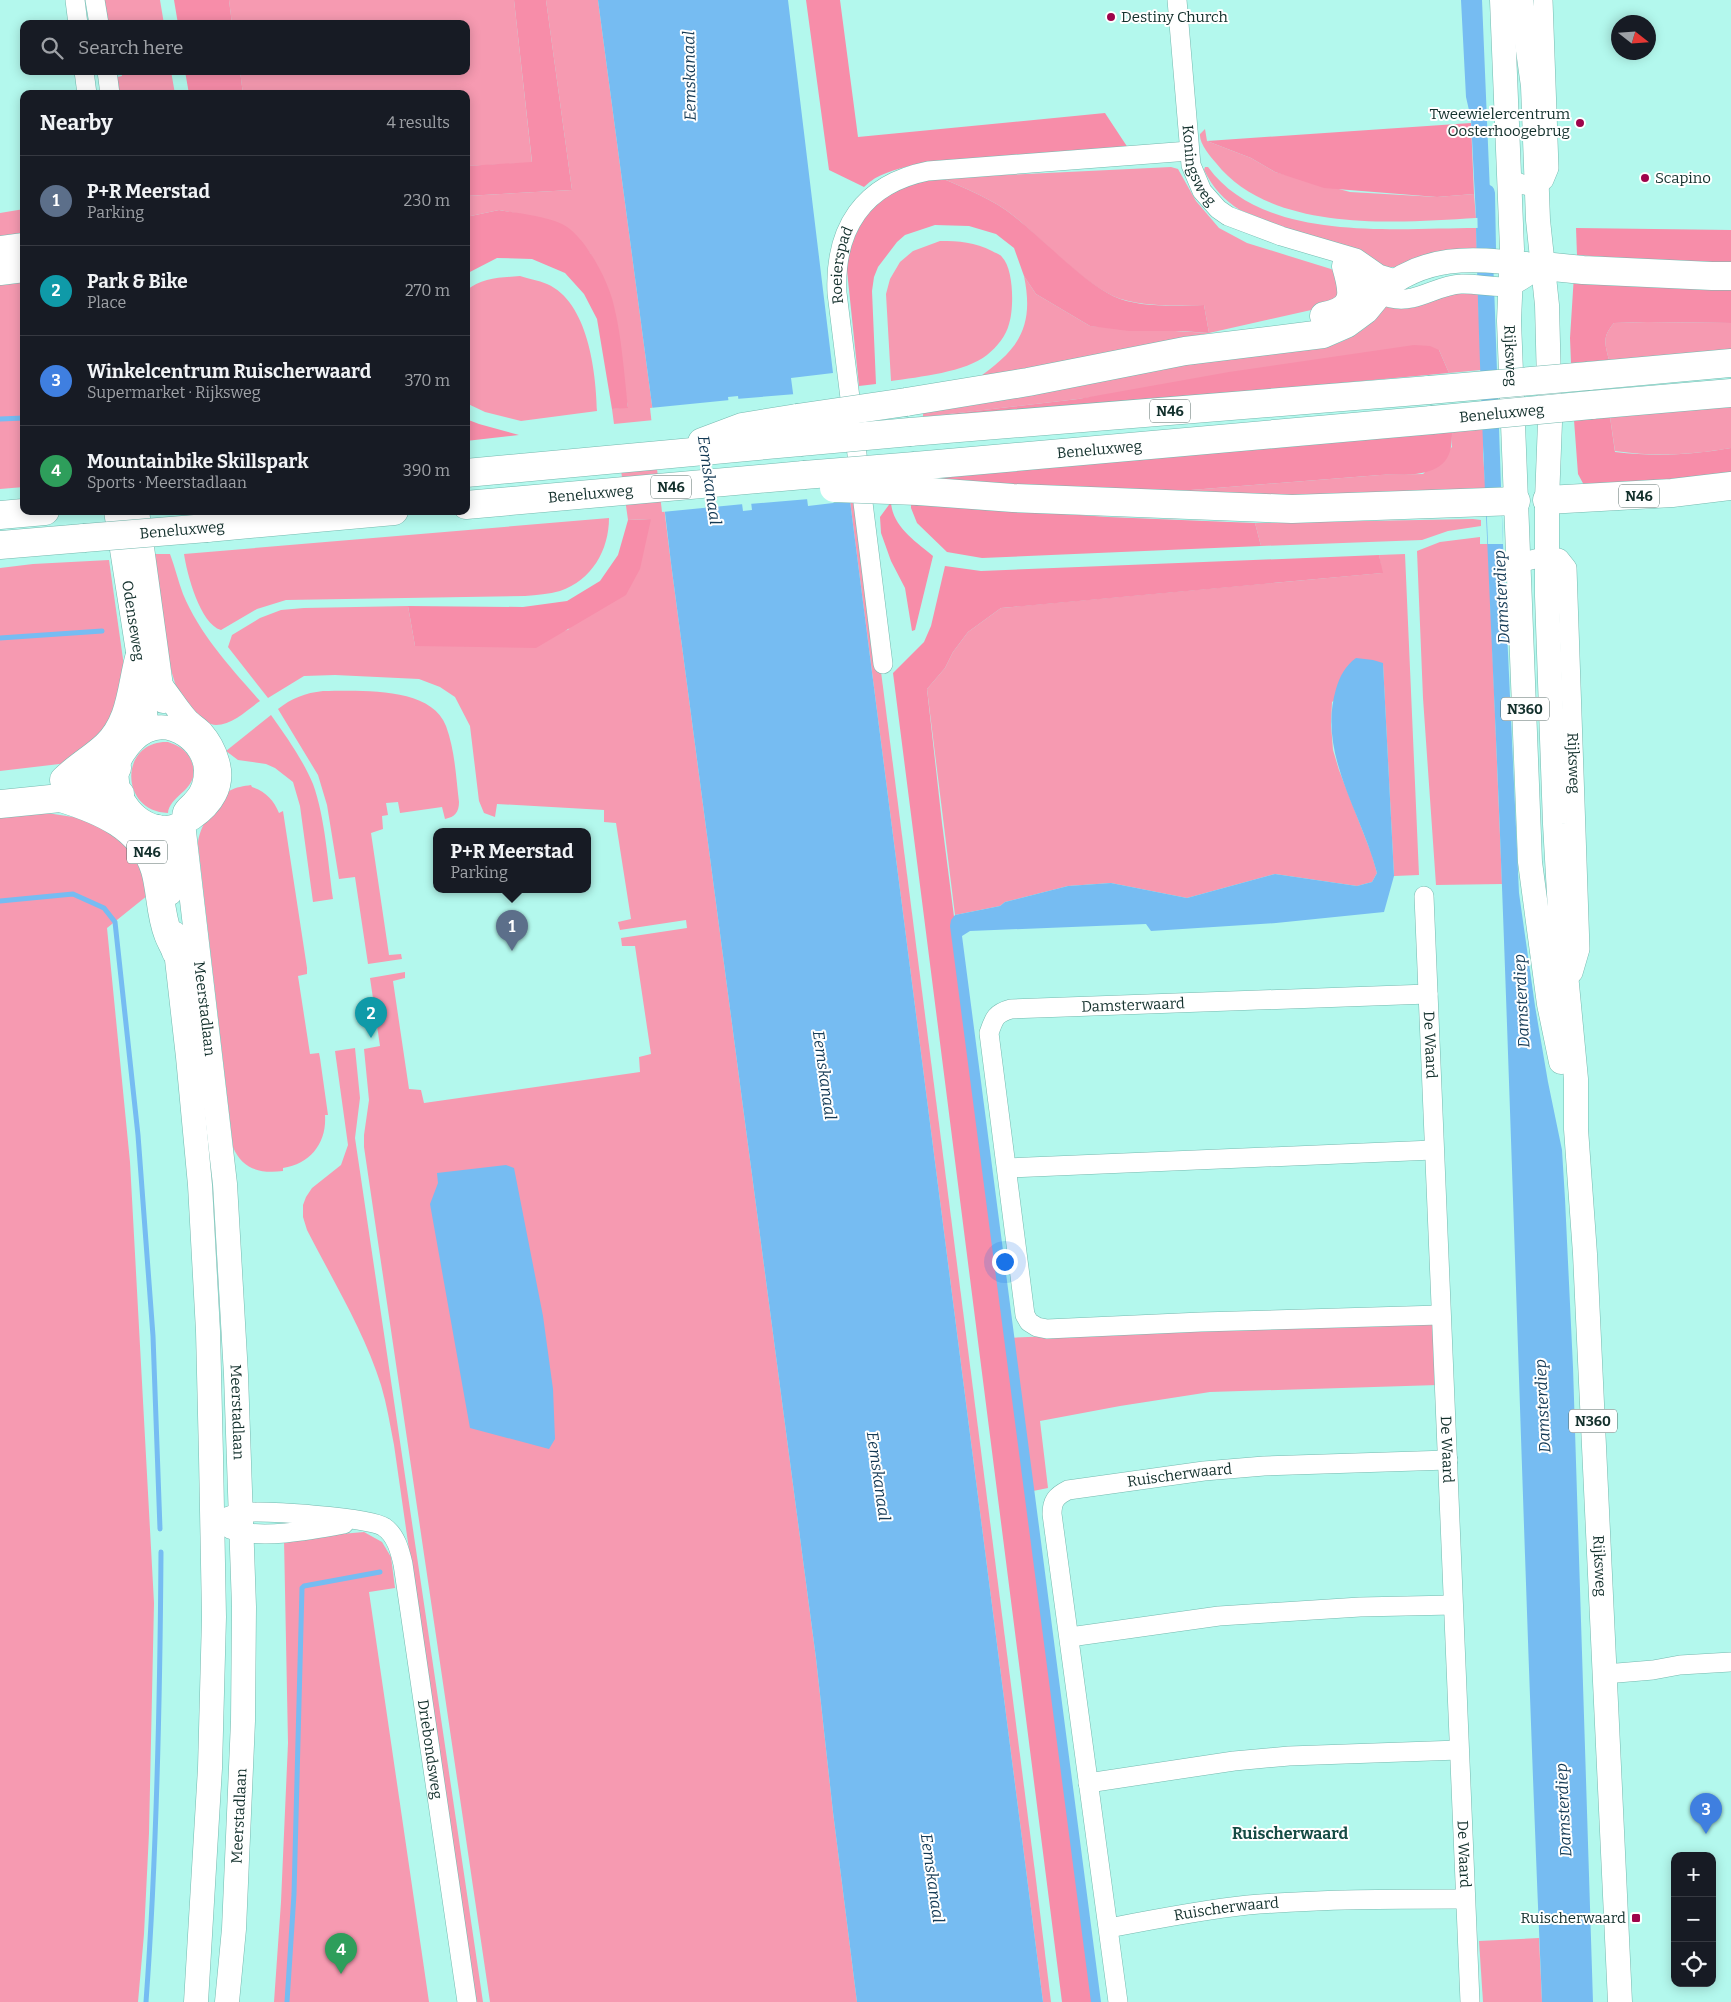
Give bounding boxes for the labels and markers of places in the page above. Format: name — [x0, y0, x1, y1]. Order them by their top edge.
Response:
place label: Destiny Church — [1121, 8, 1228, 26]
marker: Destiny Church — [1105, 11, 1117, 23]
place label: Tweewielercentrum Oosterhoogebrug — [1430, 105, 1571, 140]
marker: Tweewielercentrum Oosterhoogebrug — [1574, 117, 1586, 129]
place label: Scapino — [1655, 169, 1711, 187]
marker: Scapino — [1639, 172, 1651, 184]
pin: 1 — [496, 910, 528, 951]
pin: 2 — [355, 997, 387, 1038]
pin: 3 — [1690, 1793, 1722, 1834]
place label: Ruischerwaard — [1520, 1909, 1626, 1927]
marker: Ruischerwaard — [1630, 1912, 1642, 1924]
pin: 4 — [325, 1933, 357, 1974]

